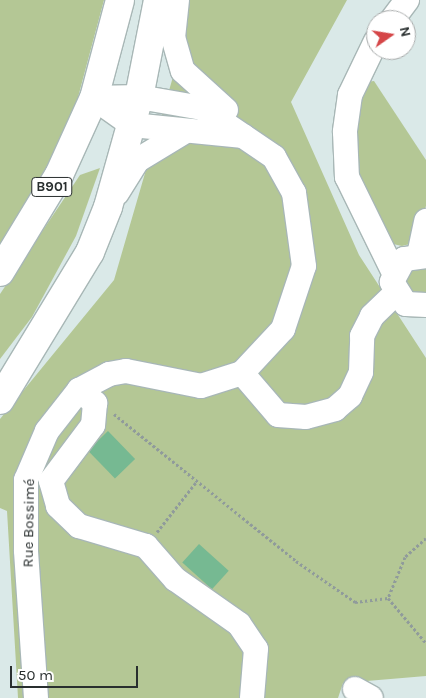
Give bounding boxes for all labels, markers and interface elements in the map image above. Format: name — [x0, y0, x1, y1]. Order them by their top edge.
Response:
north arrow — [366, 10, 416, 60]
text: N — [396, 25, 415, 39]
road number: B901 — [31, 176, 73, 198]
street label: Rue Bossimé — [19, 478, 39, 568]
scale bar — [12, 656, 140, 688]
text: 50 m — [18, 666, 53, 684]

